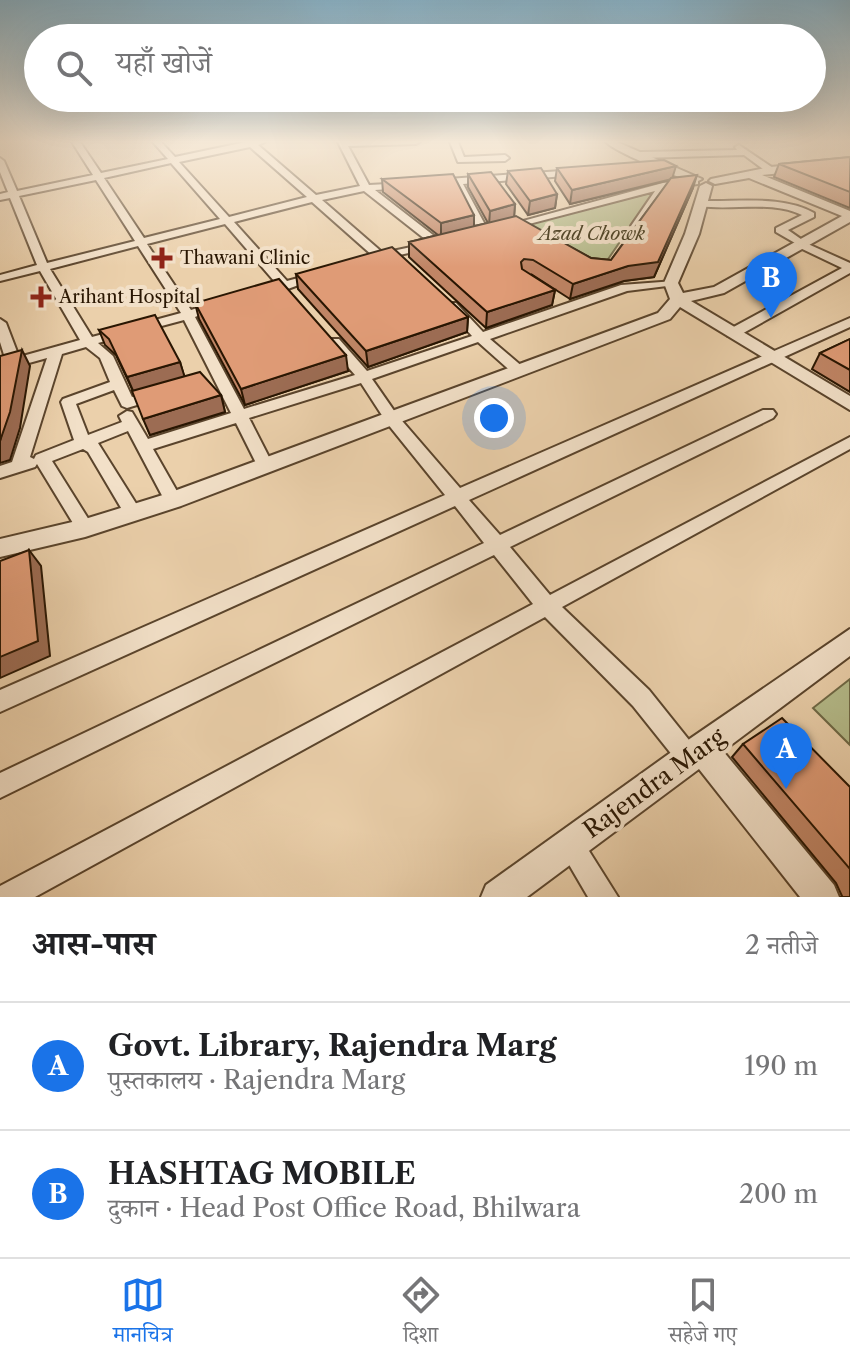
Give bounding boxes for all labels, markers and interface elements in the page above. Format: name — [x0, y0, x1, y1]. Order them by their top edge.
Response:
search box — [24, 24, 826, 112]
text: यहाँ खोजें — [116, 44, 212, 81]
icon: search — [52, 46, 96, 90]
park label: Azad Chowk — [536, 223, 646, 245]
marker: Thawani Clinic — [151, 247, 173, 269]
place label: Thawani Clinic — [180, 247, 310, 269]
pin: B — [745, 252, 797, 318]
marker: Arihant Hospital — [30, 286, 52, 308]
place label: Arihant Hospital — [58, 286, 200, 308]
your location — [474, 398, 514, 438]
street label: Rajendra Marg — [577, 722, 731, 844]
pin: A — [760, 723, 812, 789]
text: आस-पास — [32, 922, 155, 964]
text: 2 नतीजे — [745, 929, 818, 961]
text: Govt. Library, Rajendra Marg — [108, 1027, 557, 1064]
text: A — [48, 1050, 68, 1082]
text: 190 m — [744, 1050, 818, 1082]
text: पुस्तकालय · Rajendra Marg — [108, 1064, 405, 1096]
text: HASHTAG MOBILE — [108, 1155, 416, 1192]
text: B — [48, 1178, 68, 1210]
text: 200 m — [739, 1178, 818, 1210]
text: दुकान · Head Post Office Road, Bhilwara — [108, 1192, 580, 1224]
tab: मानचित्र — [113, 1273, 173, 1356]
tab: दिशा — [399, 1273, 443, 1356]
tab: सहेजे गए — [669, 1273, 737, 1356]

